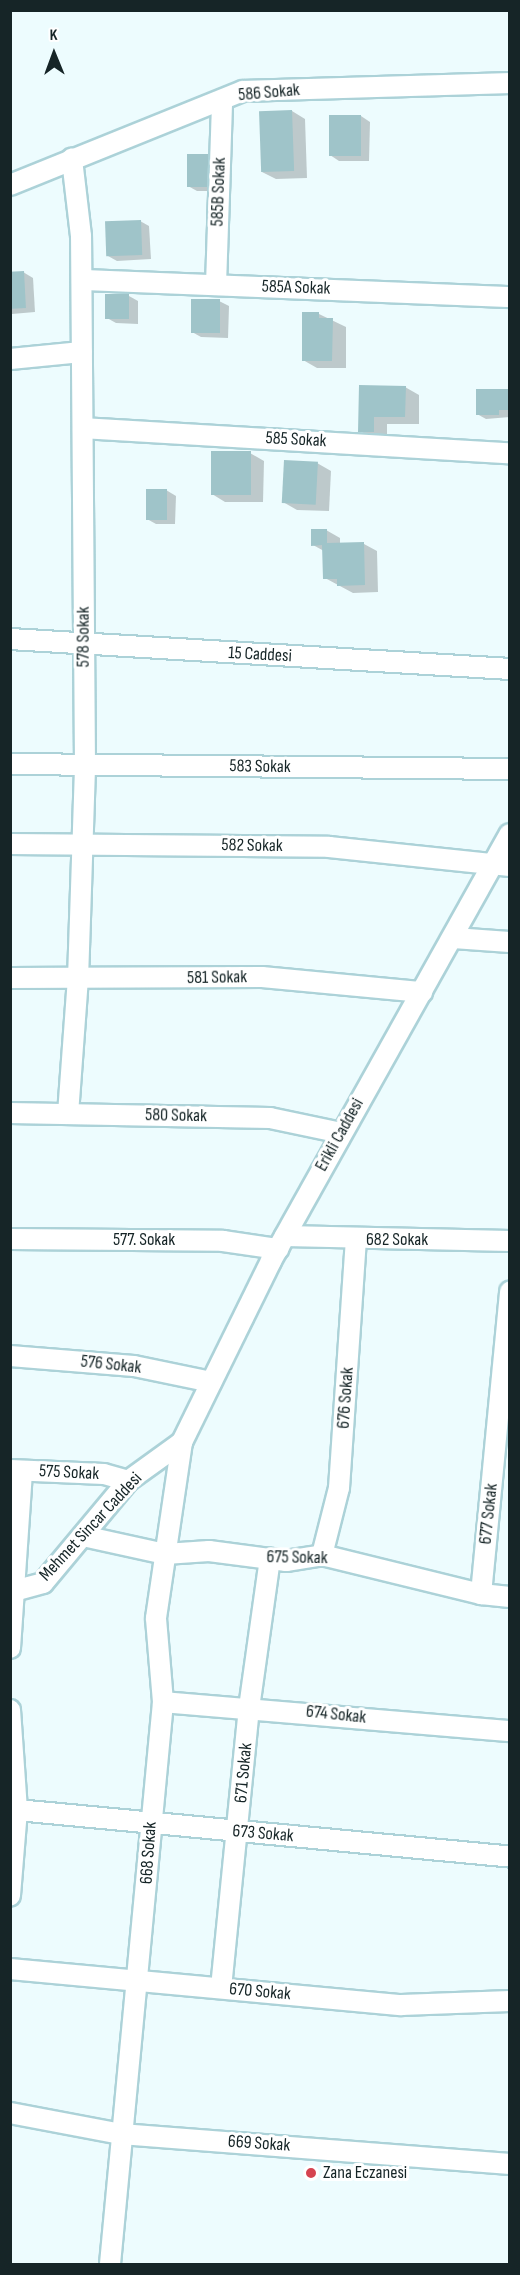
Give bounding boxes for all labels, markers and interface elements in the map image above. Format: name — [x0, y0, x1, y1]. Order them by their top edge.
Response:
north arrow — [24, 24, 84, 84]
text: K — [50, 26, 58, 45]
street label: 586 Sokak — [237, 80, 301, 106]
street label: 585B Sokak — [207, 157, 231, 227]
street label: 585A Sokak — [261, 276, 331, 300]
street label: 585 Sokak — [265, 428, 327, 452]
street label: 578 Sokak — [73, 607, 95, 667]
street label: 15 Caddesi — [228, 643, 292, 667]
street label: 583 Sokak — [229, 756, 291, 778]
street label: 582 Sokak — [221, 835, 283, 857]
street label: 581 Sokak — [187, 967, 247, 989]
street label: Erikli Caddesi — [311, 1095, 369, 1175]
street label: 580 Sokak — [145, 1105, 207, 1127]
street label: 577. Sokak — [113, 1229, 175, 1251]
street label: 682 Sokak — [366, 1229, 428, 1251]
street label: 576 Sokak — [80, 1351, 142, 1379]
street label: 676 Sokak — [333, 1366, 359, 1430]
street label: 575 Sokak — [38, 1461, 100, 1485]
street label: Mehmet Sincar Caddesi — [35, 1468, 147, 1586]
street label: 677 Sokak — [475, 1483, 503, 1545]
street label: 675 Sokak — [266, 1547, 328, 1569]
street label: 674 Sokak — [305, 1701, 367, 1729]
street label: 671 Sokak — [231, 1742, 257, 1804]
street label: 668 Sokak — [136, 1821, 162, 1885]
street label: 673 Sokak — [231, 1821, 295, 1847]
street label: 670 Sokak — [228, 1979, 292, 2005]
street label: 669 Sokak — [227, 2131, 291, 2157]
place label: Zana Eczanesi — [323, 2162, 407, 2184]
marker: Zana Eczanesi — [304, 2166, 318, 2180]

